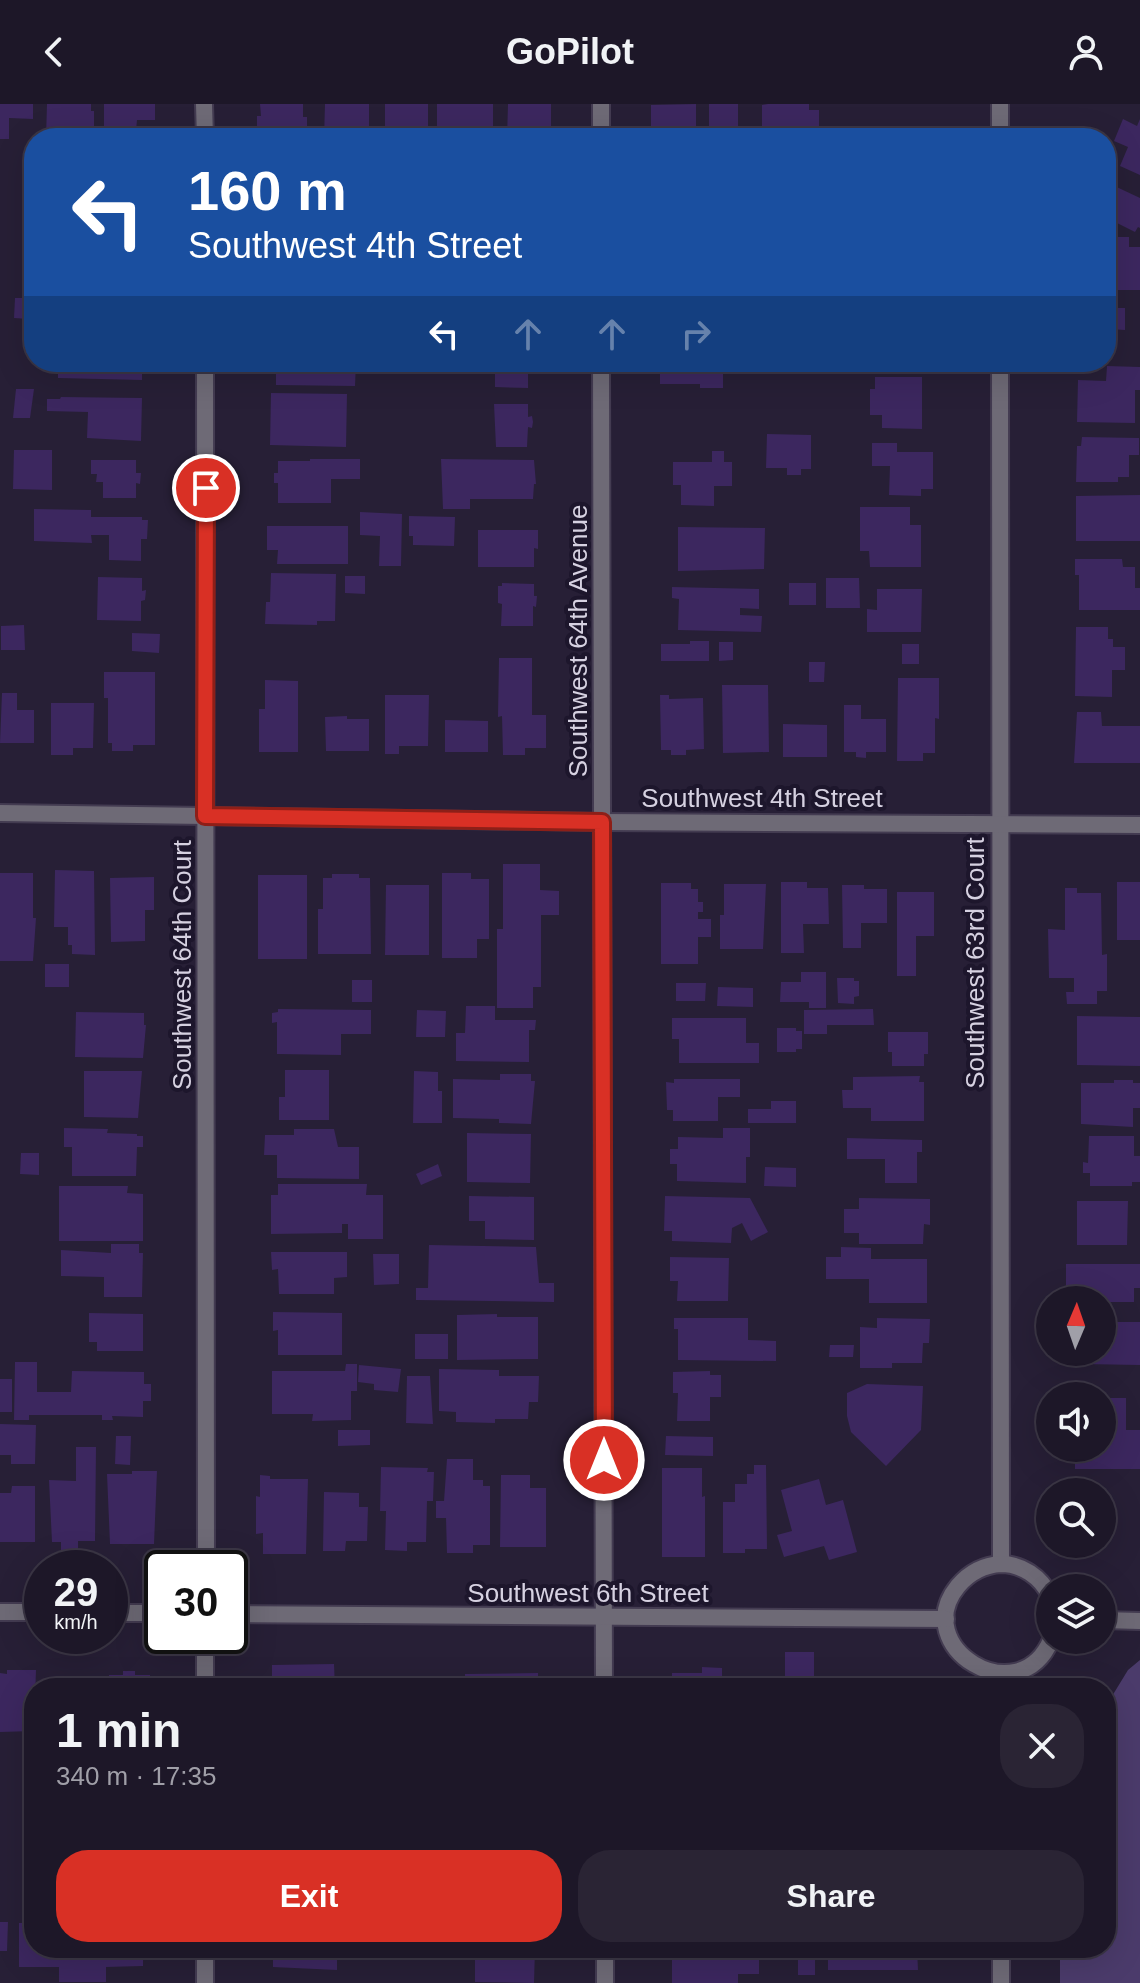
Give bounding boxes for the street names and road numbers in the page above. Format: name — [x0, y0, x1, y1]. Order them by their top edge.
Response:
street label: Southwest 64th Avenue — [563, 505, 593, 777]
street label: Southwest 4th Street — [641, 783, 883, 813]
street label: Southwest 63rd Court — [960, 836, 990, 1089]
street label: Southwest 64th Court — [167, 839, 197, 1090]
street label: Southwest 6th Street — [467, 1578, 709, 1608]

